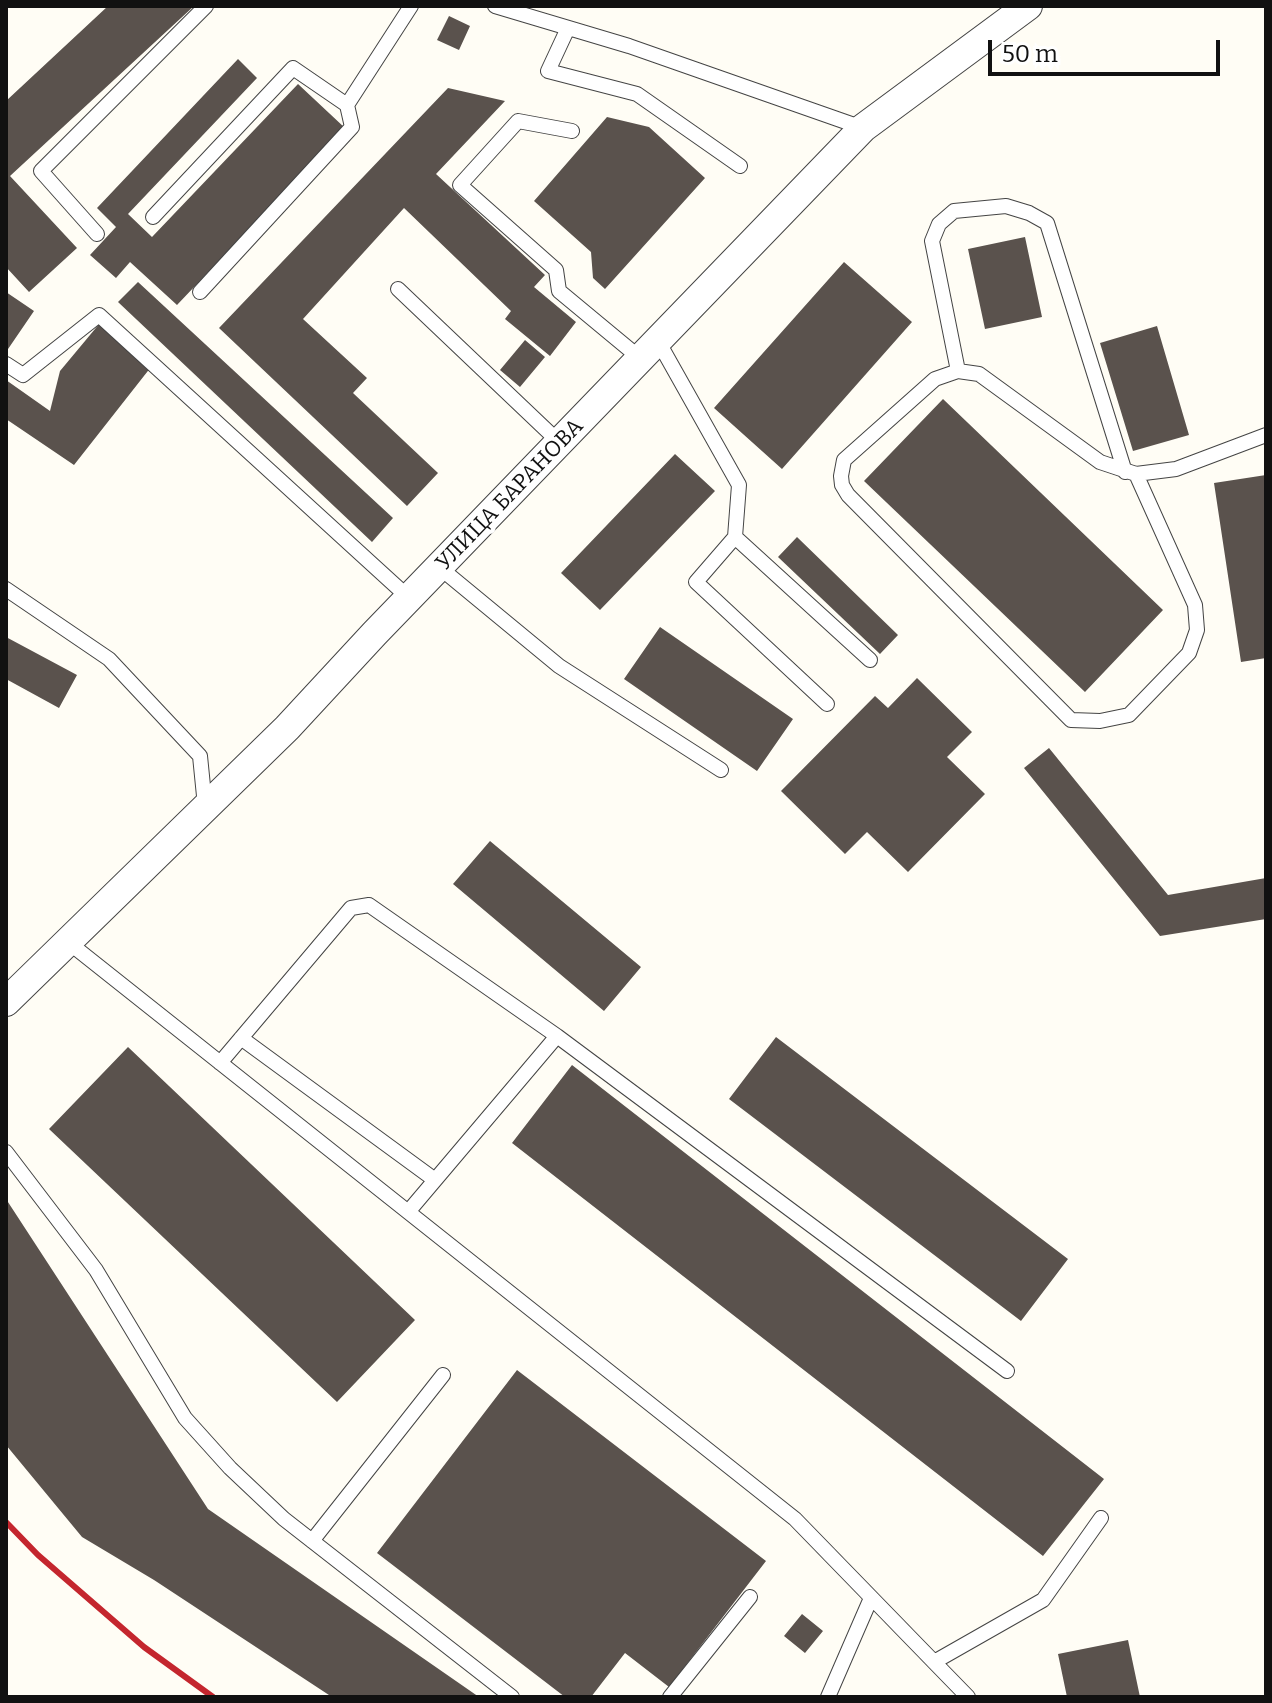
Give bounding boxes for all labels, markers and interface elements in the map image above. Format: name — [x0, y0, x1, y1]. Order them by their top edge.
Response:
scale bar — [992, 24, 1224, 74]
text: 50 m — [1002, 40, 1058, 68]
street label: УЛИЦА БАРАНОВА — [431, 414, 589, 576]

